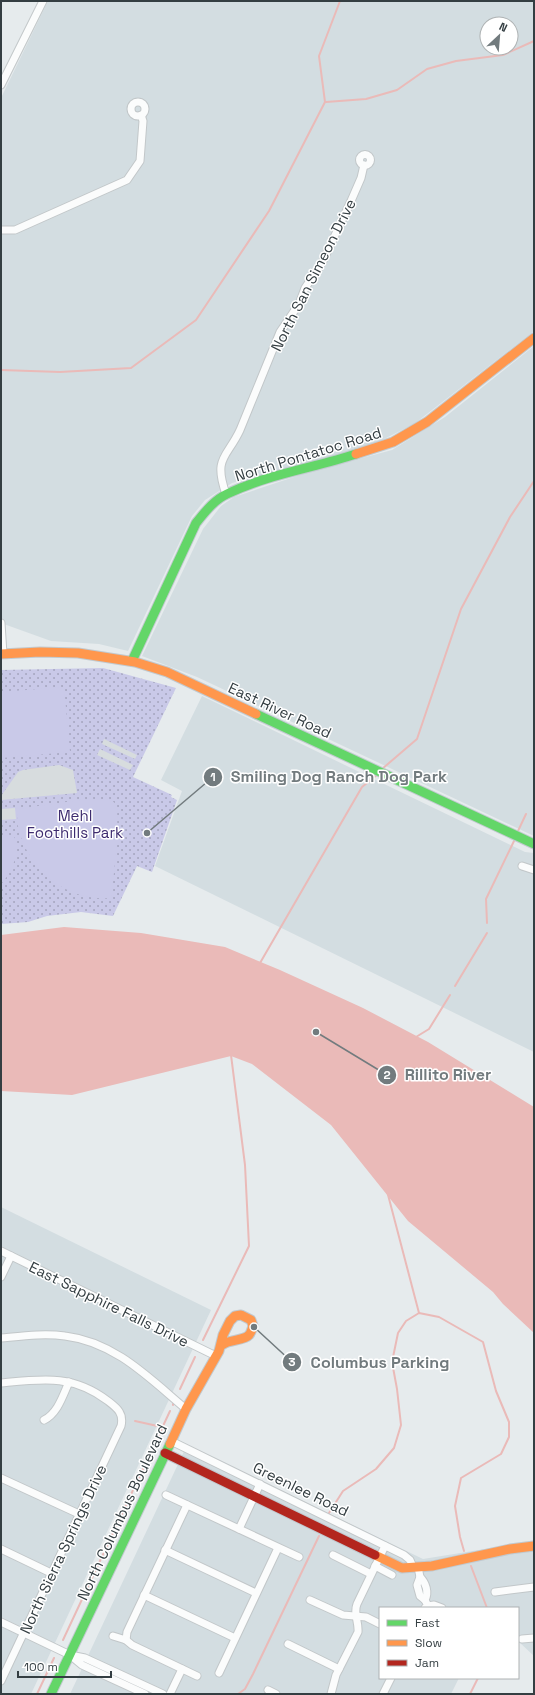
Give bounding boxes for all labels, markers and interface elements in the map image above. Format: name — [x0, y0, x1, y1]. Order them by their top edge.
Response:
north arrow — [479, 16, 519, 56]
text: N — [497, 19, 510, 35]
street label: North San Simeon Drive — [266, 195, 360, 354]
street label: North Pontatoc Road — [232, 423, 384, 485]
street label: East River Road — [225, 678, 335, 742]
callout: Smiling Dog Ranch Dog Park — [203, 763, 455, 791]
text: Smiling Dog Ranch Dog Park — [231, 766, 447, 787]
text: 1 — [210, 769, 216, 785]
park label: Mehl Foothills Park — [27, 806, 123, 842]
callout: Rillito River — [377, 1061, 499, 1089]
text: Rillito River — [405, 1064, 491, 1085]
text: 2 — [383, 1067, 391, 1083]
street label: East Sapphire Falls Drive — [26, 1257, 192, 1351]
callout: Columbus Parking — [282, 1348, 457, 1376]
text: Columbus Parking — [311, 1352, 449, 1373]
text: 3 — [288, 1354, 296, 1370]
street label: North Columbus Boulevard — [73, 1421, 171, 1603]
street label: Greenlee Road — [250, 1458, 352, 1520]
street label: North Sierra Springs Drive — [15, 1461, 111, 1637]
legend — [379, 1607, 519, 1679]
text: Fast — [415, 1615, 440, 1631]
text: Slow — [415, 1635, 442, 1651]
scale bar — [18, 1653, 111, 1679]
text: Jam — [415, 1655, 439, 1671]
text: 100 m — [24, 1659, 58, 1675]

